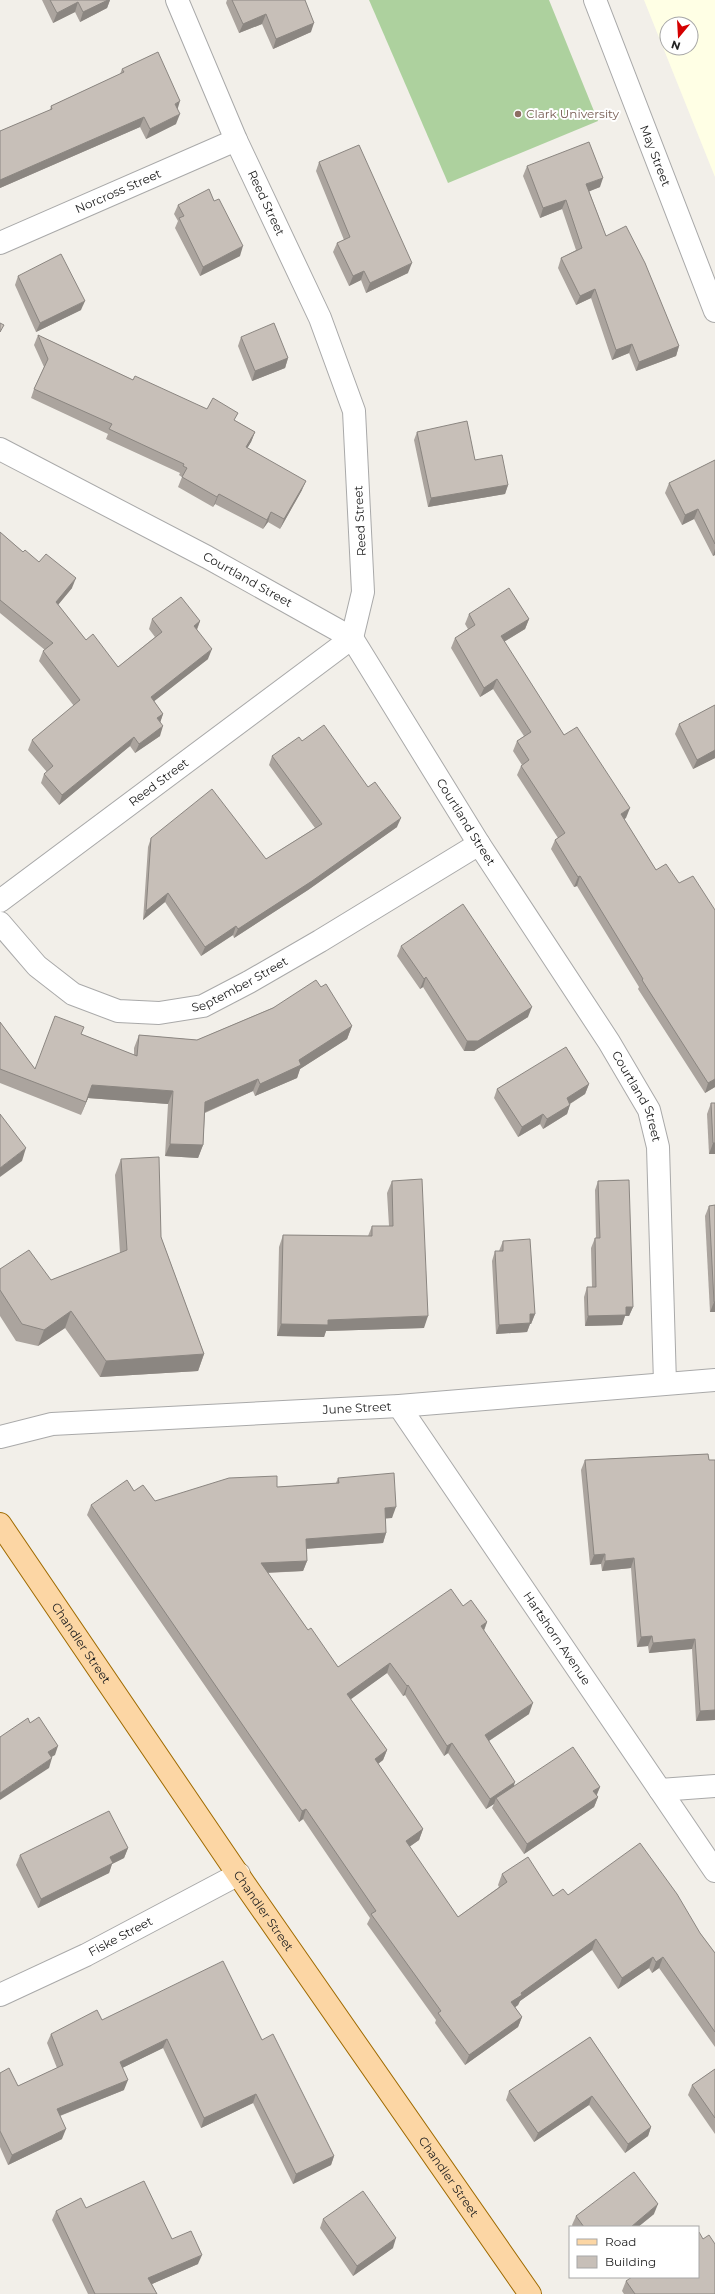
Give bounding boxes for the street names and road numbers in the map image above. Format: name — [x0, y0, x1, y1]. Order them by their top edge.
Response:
street label: May Street — [637, 123, 674, 188]
street label: Norcross Street — [73, 166, 163, 216]
street label: Reed Street — [245, 168, 288, 238]
street label: Reed Street — [350, 485, 369, 557]
street label: Courtland Street — [201, 548, 295, 610]
street label: Reed Street — [125, 755, 191, 809]
street label: Courtland Street — [433, 776, 499, 868]
street label: September Street — [190, 953, 290, 1015]
street label: Courtland Street — [609, 1048, 665, 1143]
street label: June Street — [321, 1398, 392, 1417]
street label: Hartshorn Avenue — [520, 1589, 594, 1688]
street label: Chandler Street — [49, 1599, 114, 1686]
street label: Chandler Street — [231, 1867, 297, 1954]
street label: Fiske Street — [86, 1913, 155, 1959]
street label: Chandler Street — [416, 2133, 482, 2220]

